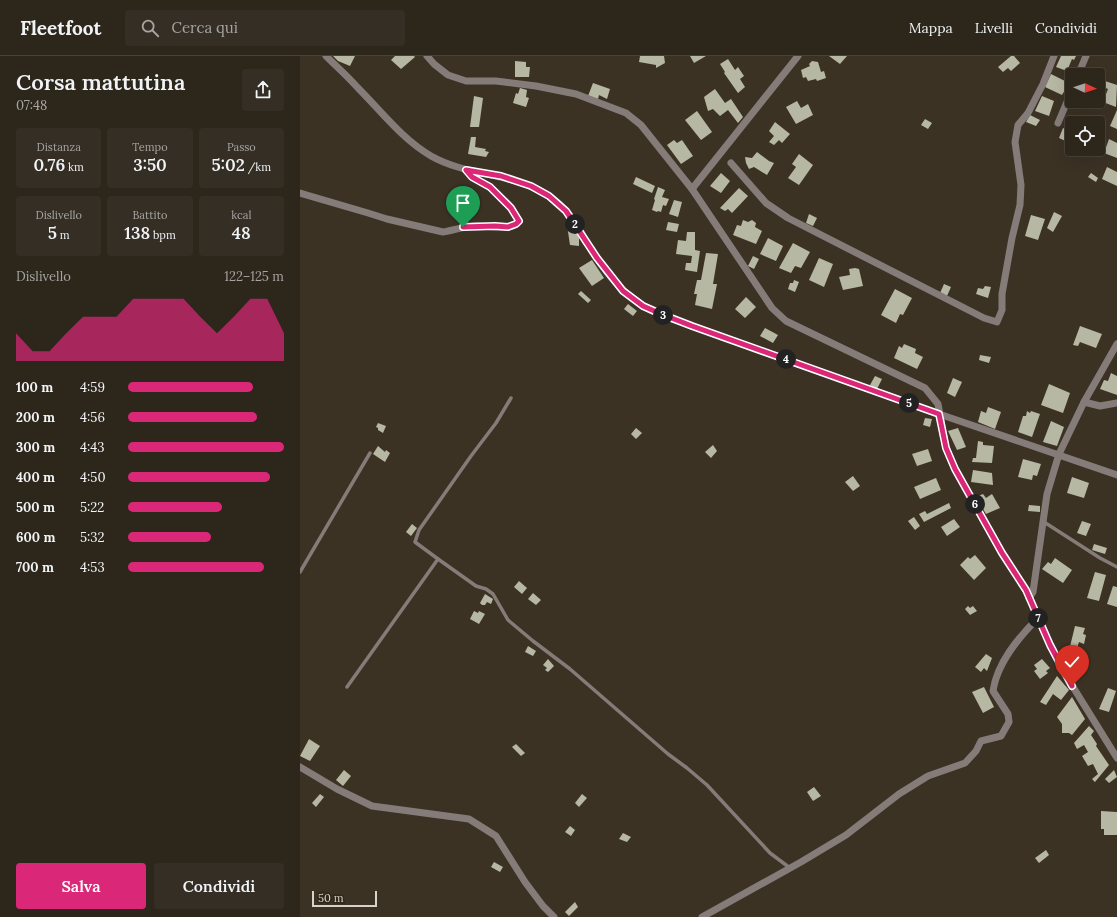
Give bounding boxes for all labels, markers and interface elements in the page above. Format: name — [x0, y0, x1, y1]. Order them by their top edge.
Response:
search box — [125, 10, 405, 46]
text: Fleetfoot — [20, 16, 101, 40]
icon: search — [139, 17, 161, 39]
text: Cerca qui — [171, 18, 238, 37]
text: Mappa — [909, 19, 953, 37]
text: Livelli — [975, 19, 1013, 37]
text: Condividi — [1035, 19, 1097, 37]
text: Corsa mattutina — [16, 68, 185, 96]
north arrow — [1065, 68, 1105, 108]
map controls — [1065, 68, 1105, 156]
button: share — [242, 69, 284, 111]
text: 07:48 — [16, 97, 47, 114]
button: locate — [1065, 116, 1105, 156]
text: Distanza — [37, 140, 81, 154]
text: Tempo — [132, 140, 168, 154]
text: Passo — [227, 140, 256, 154]
text: 0.76 — [34, 154, 65, 176]
text: 3:50 — [133, 154, 167, 176]
text: 5:02 — [212, 154, 245, 176]
text: km — [65, 160, 84, 174]
text: /km — [245, 160, 271, 174]
pin — [446, 186, 480, 227]
icon: arrive — [452, 192, 474, 214]
text: Dislivello — [35, 208, 82, 222]
text: Battito — [132, 208, 168, 222]
text: kcal — [231, 208, 251, 222]
pin: 2 — [565, 214, 585, 234]
text: 2 — [572, 217, 578, 231]
text: 5 — [48, 222, 57, 244]
text: 138 — [124, 222, 150, 244]
text: 48 — [232, 222, 251, 244]
text: m — [57, 228, 70, 242]
text: bpm — [150, 228, 176, 242]
text: Dislivello — [16, 268, 71, 285]
text: 122–125 m — [224, 268, 284, 285]
pin: 3 — [653, 305, 673, 325]
text: 3 — [660, 308, 666, 322]
pin: 4 — [776, 349, 796, 369]
text: 4 — [783, 352, 789, 366]
text: 100 m — [16, 379, 53, 396]
text: 4:59 — [80, 379, 105, 396]
pin: 5 — [899, 393, 919, 413]
text: 5 — [906, 396, 912, 410]
text: 200 m — [16, 409, 55, 426]
text: 4:56 — [80, 409, 105, 426]
text: 300 m — [16, 439, 55, 456]
text: 4:43 — [80, 439, 105, 456]
text: 400 m — [16, 469, 55, 486]
text: 4:50 — [80, 469, 105, 486]
pin: 6 — [965, 494, 985, 514]
text: 6 — [972, 497, 978, 511]
text: 500 m — [16, 499, 55, 516]
text: 5:22 — [80, 499, 104, 516]
text: 600 m — [16, 529, 55, 546]
text: 5:32 — [80, 529, 105, 546]
text: 700 m — [16, 559, 54, 576]
text: 4:53 — [80, 559, 105, 576]
pin: 7 — [1028, 608, 1048, 628]
text: 7 — [1035, 611, 1041, 625]
pin — [1055, 645, 1089, 686]
icon: check — [1061, 651, 1083, 673]
button: Salva — [16, 863, 146, 909]
button: Condividi — [154, 863, 284, 909]
scale bar — [312, 889, 377, 908]
text: 50 m — [318, 891, 344, 905]

